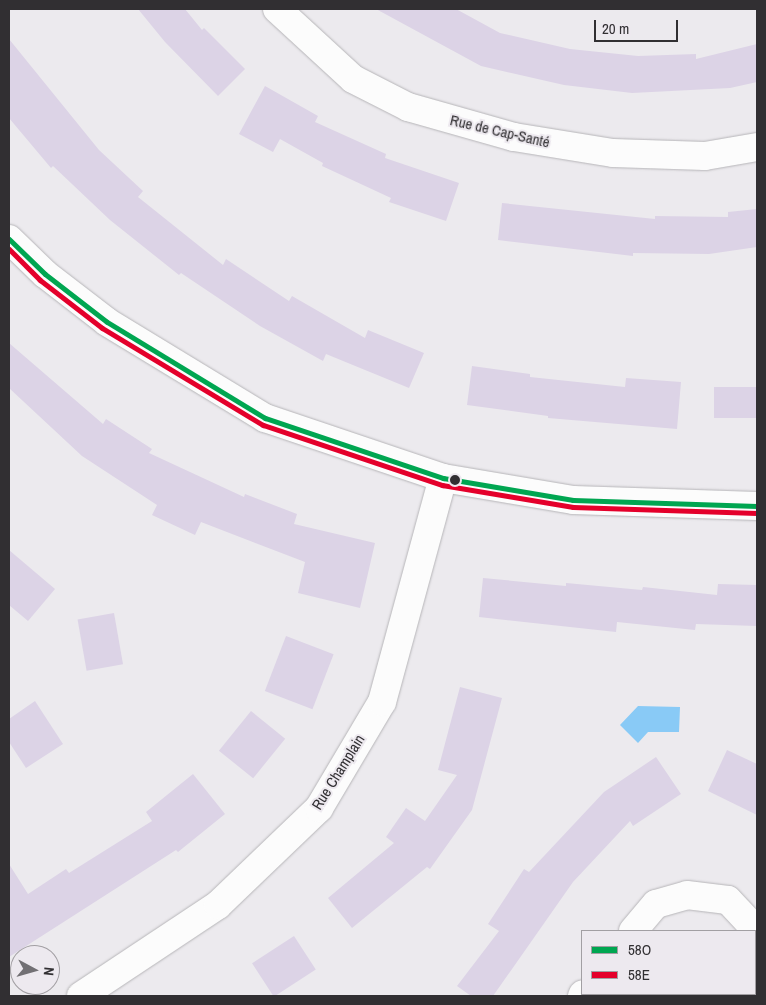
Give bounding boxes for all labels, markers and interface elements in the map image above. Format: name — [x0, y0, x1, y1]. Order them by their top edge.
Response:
scale bar — [596, 10, 680, 42]
text: 20 m — [602, 18, 629, 39]
street label: Rue de Cap-Santé — [448, 111, 552, 151]
unlabelled marker — [450, 475, 460, 485]
street label: Rue Champlain — [308, 731, 368, 813]
legend — [581, 930, 756, 995]
text: 58O — [628, 939, 651, 960]
north arrow — [10, 945, 60, 995]
text: 58E — [628, 964, 650, 985]
text: N — [40, 966, 58, 977]

